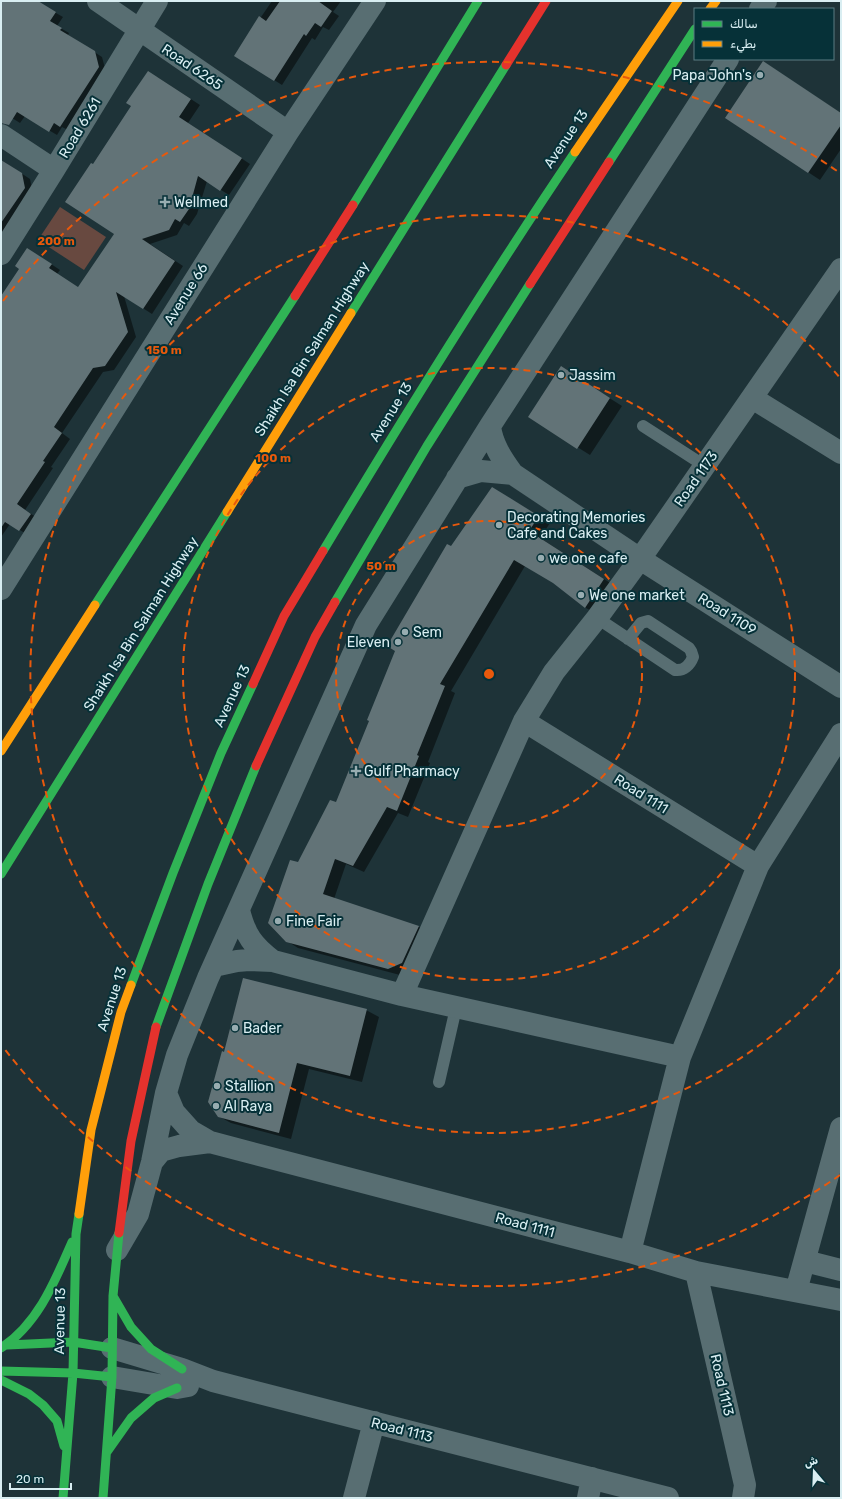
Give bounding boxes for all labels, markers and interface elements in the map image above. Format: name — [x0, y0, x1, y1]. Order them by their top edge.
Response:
legend — [694, 8, 834, 60]
text: سالك — [730, 17, 758, 31]
text: بطيء — [730, 37, 756, 53]
street label: Road 6265 — [158, 40, 226, 94]
place label: Papa John's — [673, 67, 752, 84]
marker: Papa John's — [755, 70, 765, 80]
street label: Road 6261 — [55, 95, 105, 161]
street label: Avenue 13 — [540, 107, 592, 171]
place label: Wellmed — [174, 194, 228, 211]
marker: Wellmed — [159, 196, 171, 208]
text: 200 m — [37, 234, 75, 248]
street label: Shaikh Isa Bin Salman Highway — [251, 258, 373, 439]
street label: Avenue 66 — [160, 260, 212, 328]
text: 150 m — [146, 343, 182, 357]
place label: Jassim — [569, 367, 616, 384]
marker: Jassim — [556, 370, 566, 380]
street label: Avenue 13 — [366, 379, 416, 445]
street label: Road 1173 — [671, 448, 721, 510]
text: 100 m — [255, 451, 291, 465]
place label: Decorating Memories Cafe and Cakes — [507, 509, 645, 542]
marker: Decorating Memories Cafe and Cakes — [494, 520, 504, 530]
street label: Shaikh Isa Bin Salman Highway — [80, 533, 202, 714]
place label: we one cafe — [549, 550, 628, 567]
marker: we one cafe — [536, 553, 546, 563]
text: 50 m — [366, 559, 396, 573]
place label: We one market — [589, 587, 685, 604]
street label: Road 1109 — [695, 589, 759, 639]
marker: We one market — [576, 590, 586, 600]
place label: Sem — [413, 624, 442, 641]
marker: Sem — [400, 627, 410, 637]
place label: Eleven — [347, 634, 390, 651]
marker: Eleven — [393, 637, 403, 647]
street label: Avenue 13 — [210, 662, 254, 730]
centre of rings — [482, 667, 496, 681]
place label: Gulf Pharmacy — [364, 763, 460, 780]
marker: Gulf Pharmacy — [351, 766, 361, 776]
street label: Road 1111 — [611, 771, 671, 817]
place label: Fine Fair — [286, 913, 342, 930]
marker: Fine Fair — [273, 916, 283, 926]
street label: Avenue 13 — [94, 965, 130, 1033]
place label: Bader — [243, 1020, 282, 1037]
marker: Bader — [230, 1023, 240, 1033]
place label: Stallion — [225, 1078, 274, 1095]
marker: Stallion — [212, 1081, 222, 1091]
place label: Al Raya — [224, 1098, 272, 1115]
marker: Al Raya — [211, 1101, 221, 1111]
street label: Road 1111 — [494, 1209, 556, 1241]
street label: Avenue 13 — [51, 1287, 69, 1355]
street label: Road 1113 — [707, 1352, 737, 1418]
street label: Road 1113 — [369, 1414, 435, 1446]
north arrow — [794, 1451, 834, 1491]
text: ش — [802, 1454, 820, 1470]
scale bar — [10, 1465, 71, 1491]
text: 20 m — [16, 1472, 44, 1486]

